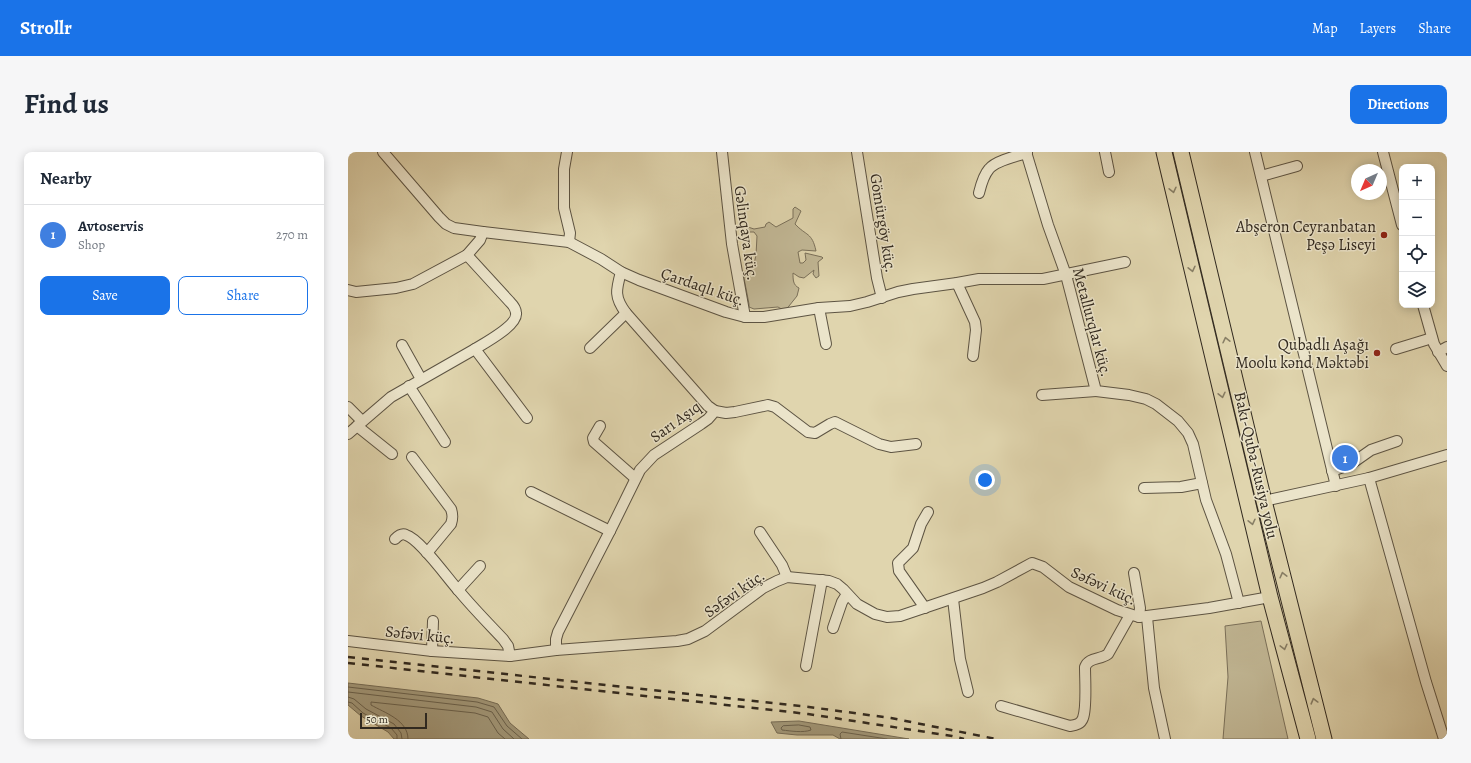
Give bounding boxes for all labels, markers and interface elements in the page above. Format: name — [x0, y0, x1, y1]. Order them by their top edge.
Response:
text: Strollr — [20, 15, 72, 41]
text: Map — [1312, 19, 1338, 38]
text: Layers — [1360, 19, 1396, 38]
text: Share — [1418, 19, 1451, 38]
text: Find us — [24, 85, 109, 123]
button: Directions — [1350, 85, 1447, 124]
north arrow — [1351, 164, 1387, 200]
map controls — [1399, 164, 1435, 308]
button: + — [1399, 164, 1435, 200]
text: Nearby — [40, 167, 91, 190]
street label: Gömürgöy küç. — [864, 172, 902, 274]
street label: Gəlinqaya küç. — [728, 184, 764, 282]
one-way arrow — [1168, 187, 1176, 193]
button: − — [1399, 200, 1435, 236]
text: Avtoservis — [78, 216, 144, 236]
place label: Abşeron Ceyranbatan Peşə Liseyi — [1235, 216, 1376, 256]
text: 1 — [51, 226, 55, 243]
text: 270 m — [276, 226, 308, 243]
marker: Abşeron Ceyranbatan Peşə Liseyi — [1379, 230, 1389, 240]
text: Shop — [78, 236, 105, 253]
button: locate — [1399, 236, 1435, 272]
street label: Çardaqlı küç. — [658, 262, 747, 312]
street label: Metallurqlar küç. — [1067, 265, 1117, 379]
one-way arrow — [1187, 265, 1195, 272]
button: layers — [1399, 272, 1435, 308]
button: Save — [40, 276, 170, 315]
button: Share — [178, 276, 308, 315]
place label: Qubadlı Aşağı Moolu kənd Məktəbi — [1235, 334, 1369, 374]
one-way arrow — [1223, 337, 1231, 343]
marker: Qubadlı Aşağı Moolu kənd Məktəbi — [1372, 348, 1382, 358]
street label: Bakı-Quba-Rusiya yolu — [1228, 389, 1284, 541]
one-way arrow — [1217, 392, 1225, 398]
street label: Sarı Aşıq — [646, 396, 706, 448]
pin: 1 — [1332, 443, 1358, 473]
your location — [975, 470, 995, 490]
one-way arrow — [1247, 518, 1256, 525]
street label: Səfəvi küç. — [1067, 561, 1140, 611]
street label: Səfəvi küç. — [700, 565, 769, 623]
one-way arrow — [1279, 572, 1287, 578]
street label: Səfəvi küç. — [384, 620, 456, 650]
one-way arrow — [1280, 644, 1288, 651]
one-way arrow — [1310, 698, 1319, 705]
scale bar — [360, 711, 427, 730]
text: 50 m — [366, 712, 388, 727]

